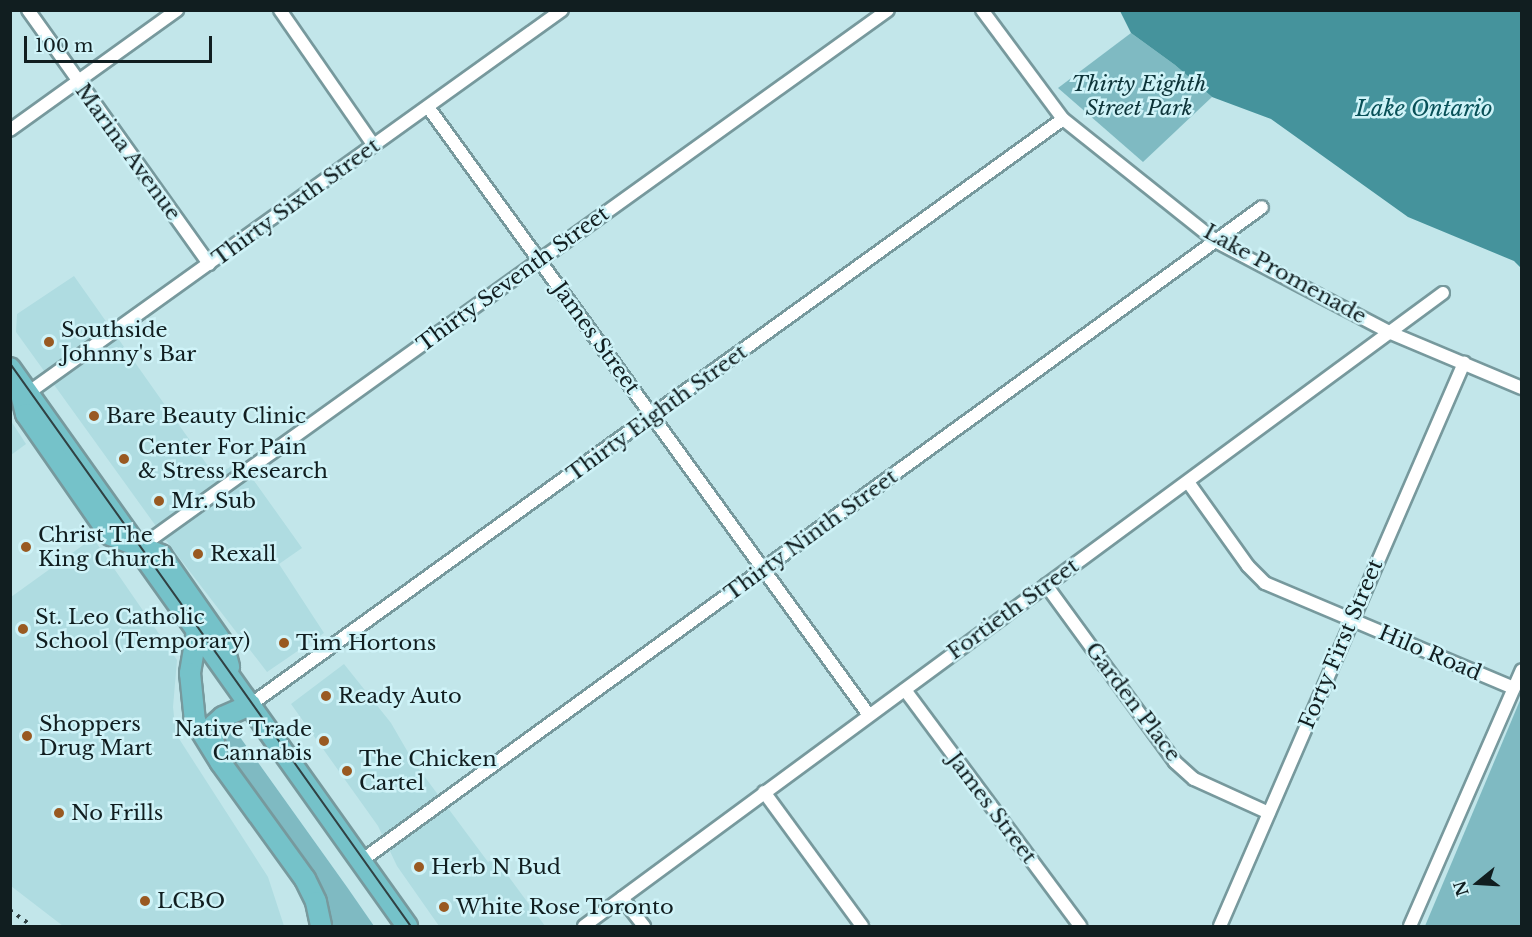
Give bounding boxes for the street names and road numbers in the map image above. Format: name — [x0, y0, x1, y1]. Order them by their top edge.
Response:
street label: Marina Avenue — [70, 78, 186, 226]
street label: Thirty Sixth Street — [207, 133, 385, 271]
street label: Thirty Seventh Street — [412, 201, 614, 357]
street label: Lake Promenade — [1199, 219, 1371, 329]
street label: James Street — [547, 277, 645, 399]
street label: Thirty Eighth Street — [562, 339, 752, 487]
street label: Thirty Ninth Street — [720, 464, 902, 606]
street label: Fortieth Street — [943, 553, 1083, 665]
street label: Forty First Street — [1294, 555, 1388, 733]
street label: Hilo Road — [1375, 620, 1485, 686]
street label: Garden Place — [1080, 637, 1186, 767]
street label: James Street — [942, 748, 1042, 868]

